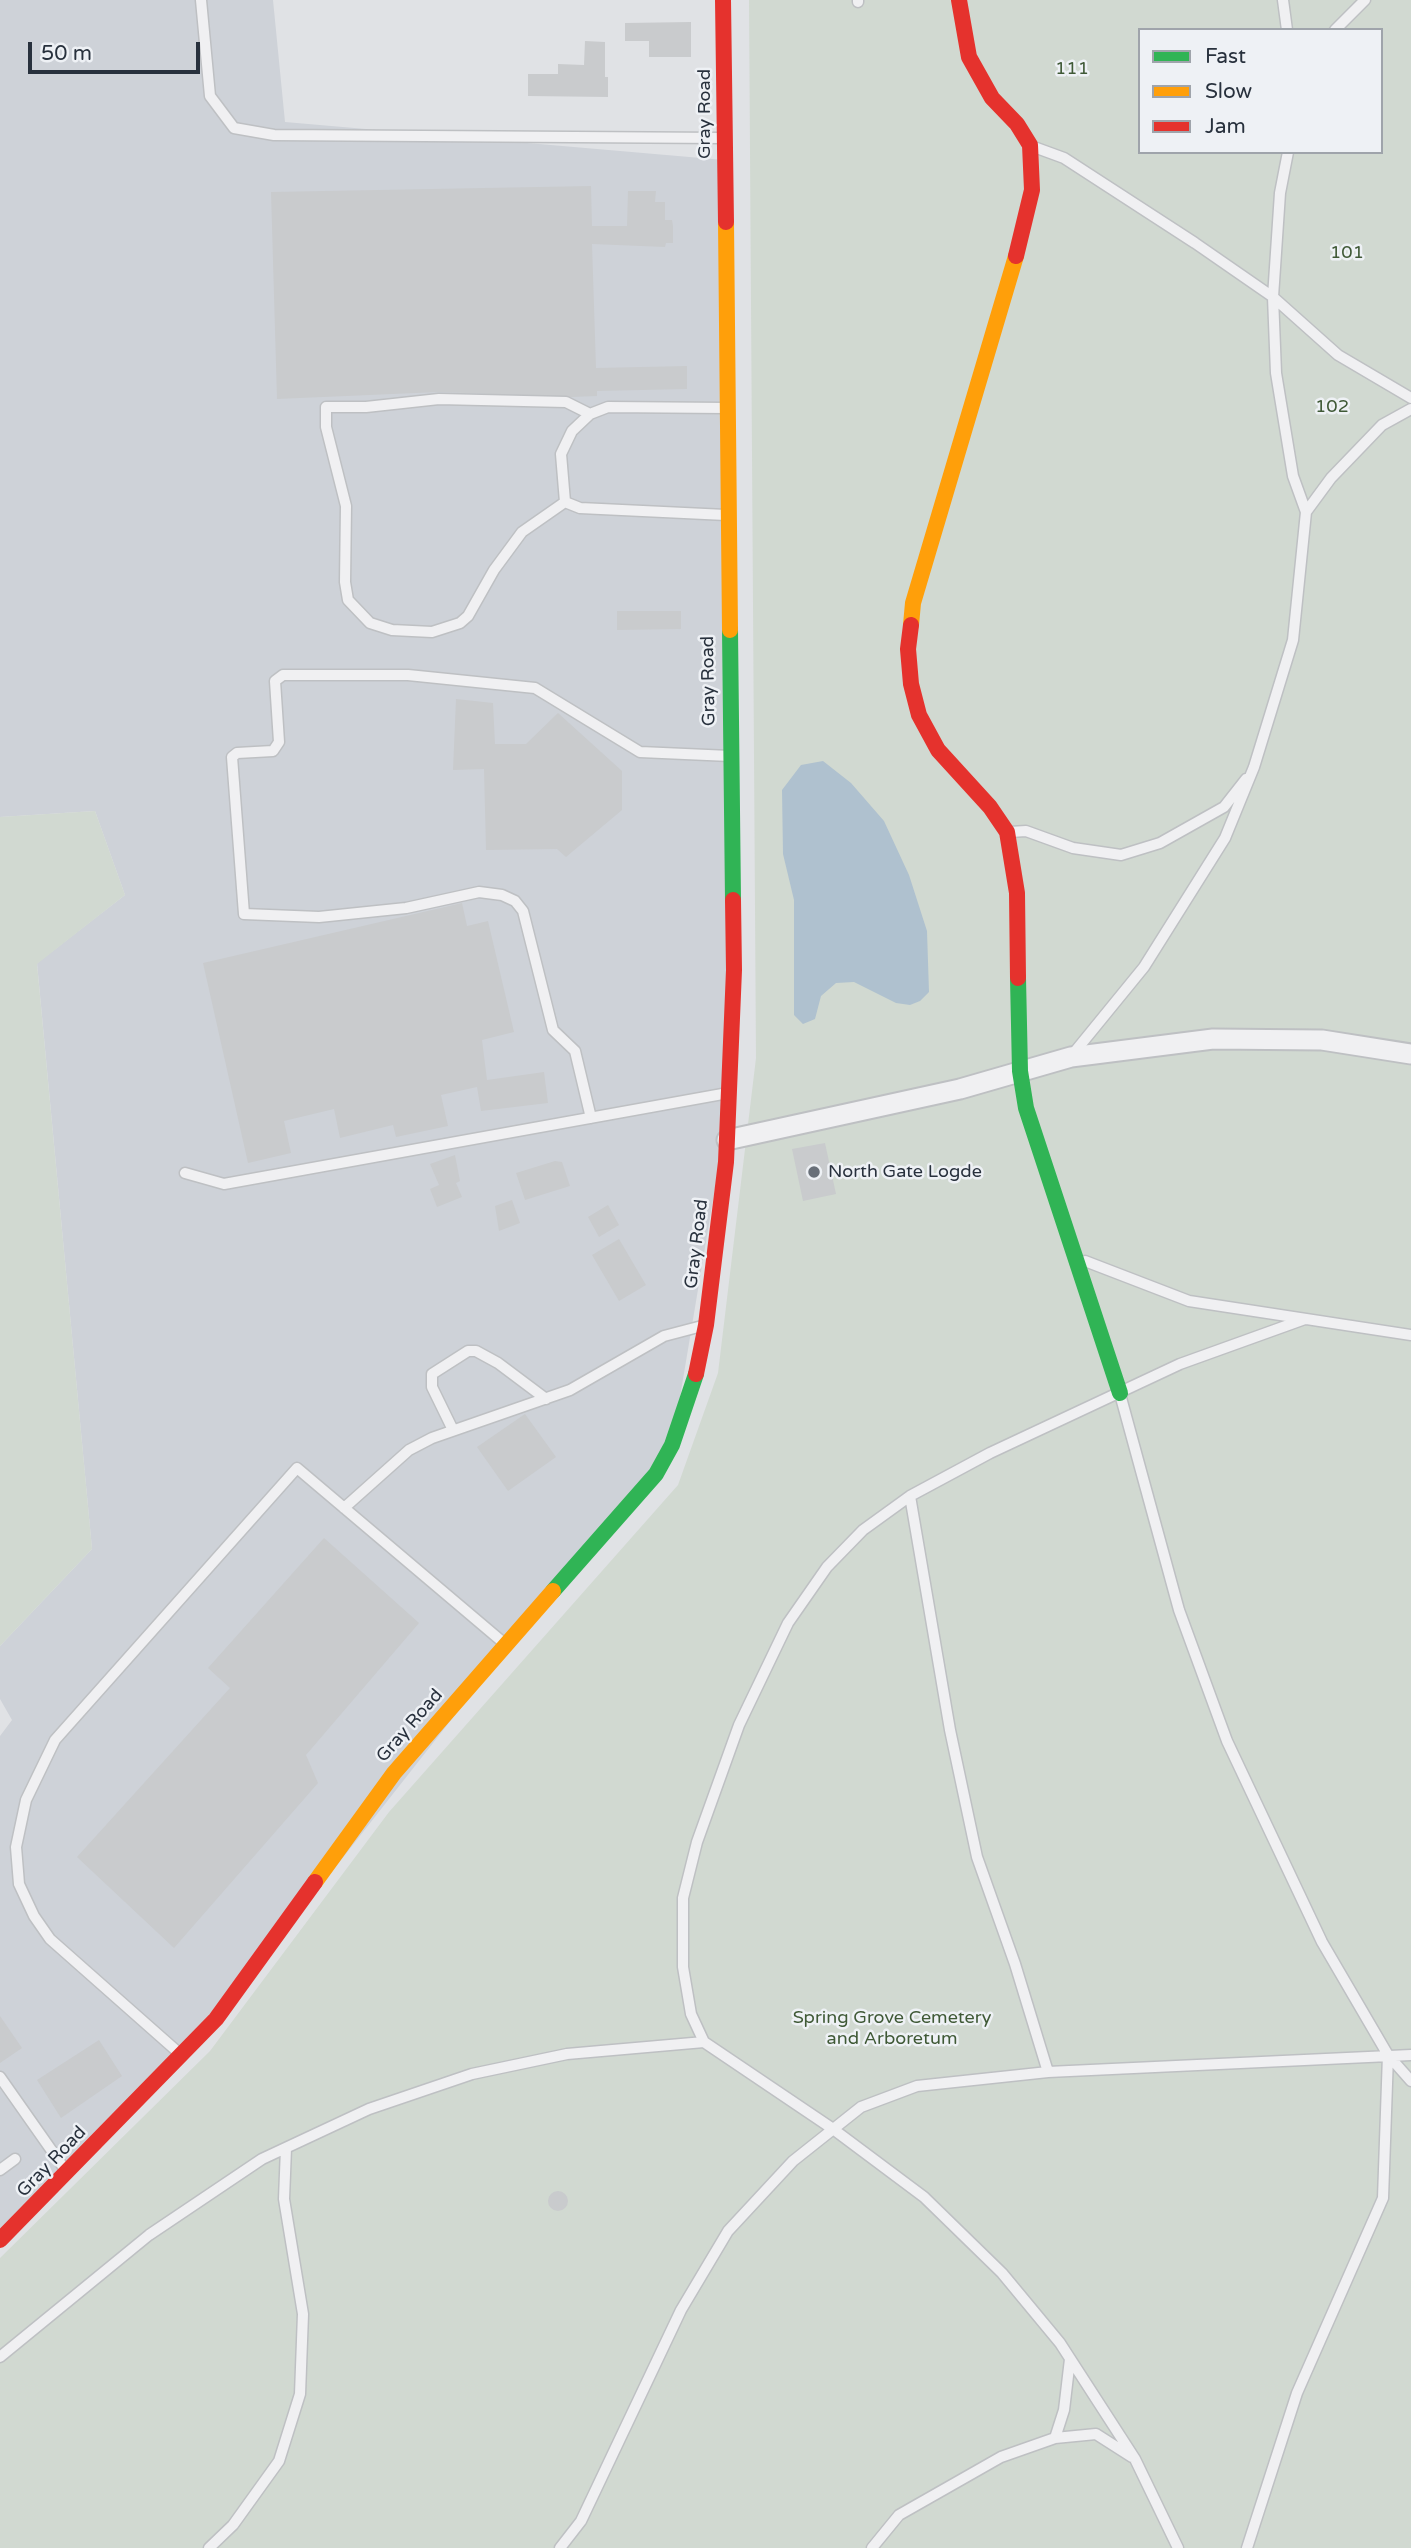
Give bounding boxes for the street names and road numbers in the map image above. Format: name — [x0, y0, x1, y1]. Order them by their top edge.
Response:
street label: Gray Road — [694, 69, 716, 159]
street label: Gray Road — [697, 636, 721, 726]
street label: Gray Road — [681, 1198, 713, 1290]
street label: Gray Road — [372, 1685, 448, 1767]
street label: Gray Road — [13, 2122, 91, 2202]

